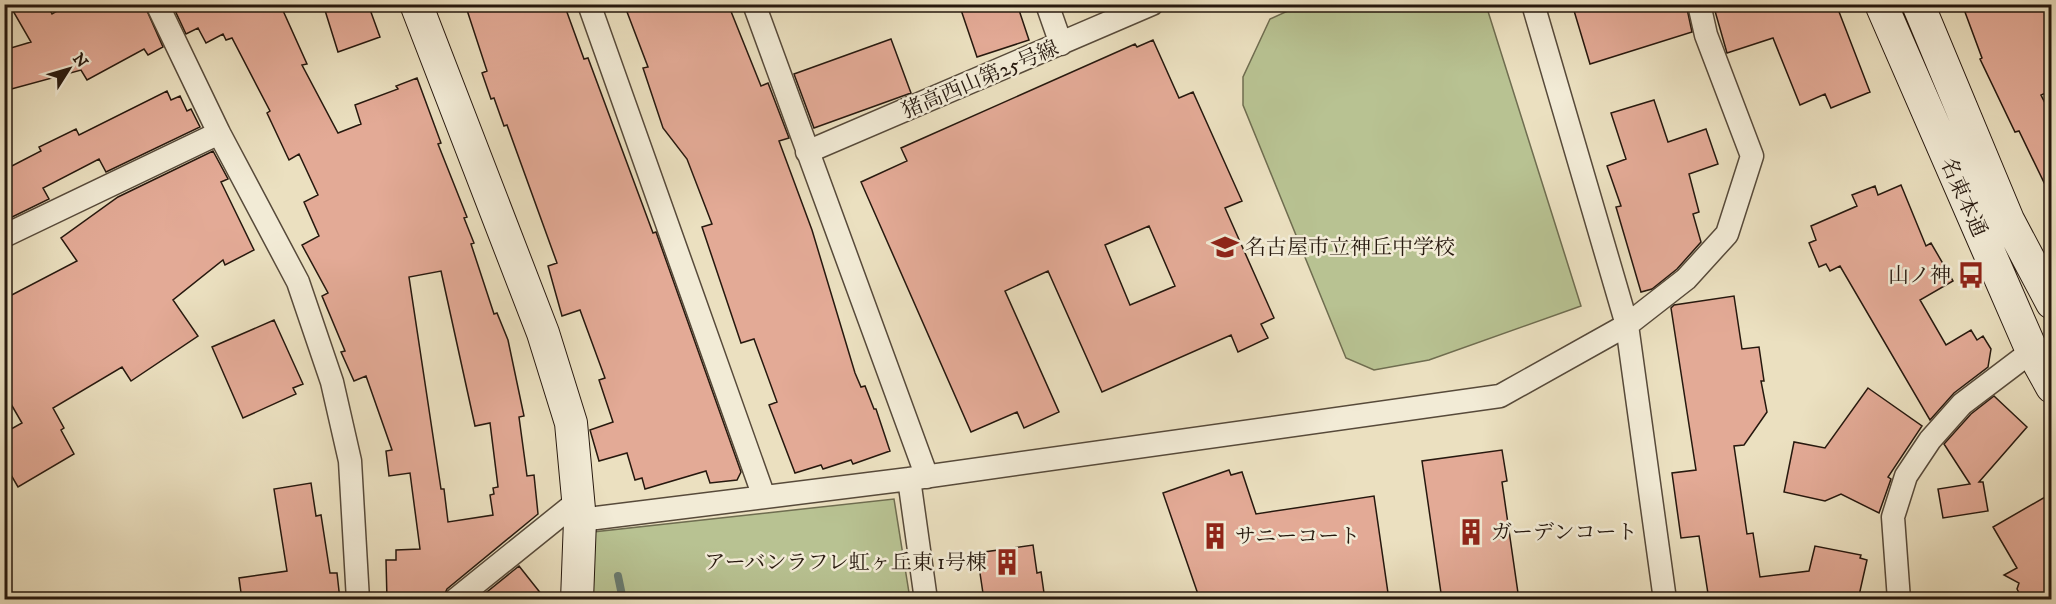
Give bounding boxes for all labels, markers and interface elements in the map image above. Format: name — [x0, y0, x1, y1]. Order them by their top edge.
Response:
street label: 猪高西山第25号線 — [898, 35, 1063, 125]
north arrow — [39, 39, 99, 99]
text: N — [68, 49, 92, 72]
street label: 名東本通 — [1934, 154, 1992, 241]
school or university icon: 名古屋市立神丘中学校 — [1210, 232, 1240, 262]
place label: 名古屋市立神丘中学校 — [1245, 235, 1455, 261]
bus stop icon: 山ノ神 — [1956, 260, 1986, 290]
place label: 山ノ神 — [1888, 263, 1951, 289]
building icon: ガーデンコート — [1456, 517, 1486, 547]
place label: ガーデンコート — [1491, 520, 1638, 546]
building icon: サニーコート — [1200, 521, 1230, 551]
place label: サニーコート — [1235, 524, 1360, 550]
building icon: アーバンラフレ虹ヶ丘東 1号棟 — [992, 547, 1022, 577]
place label: アーバンラフレ虹ヶ丘東 1号棟 — [704, 550, 987, 576]

